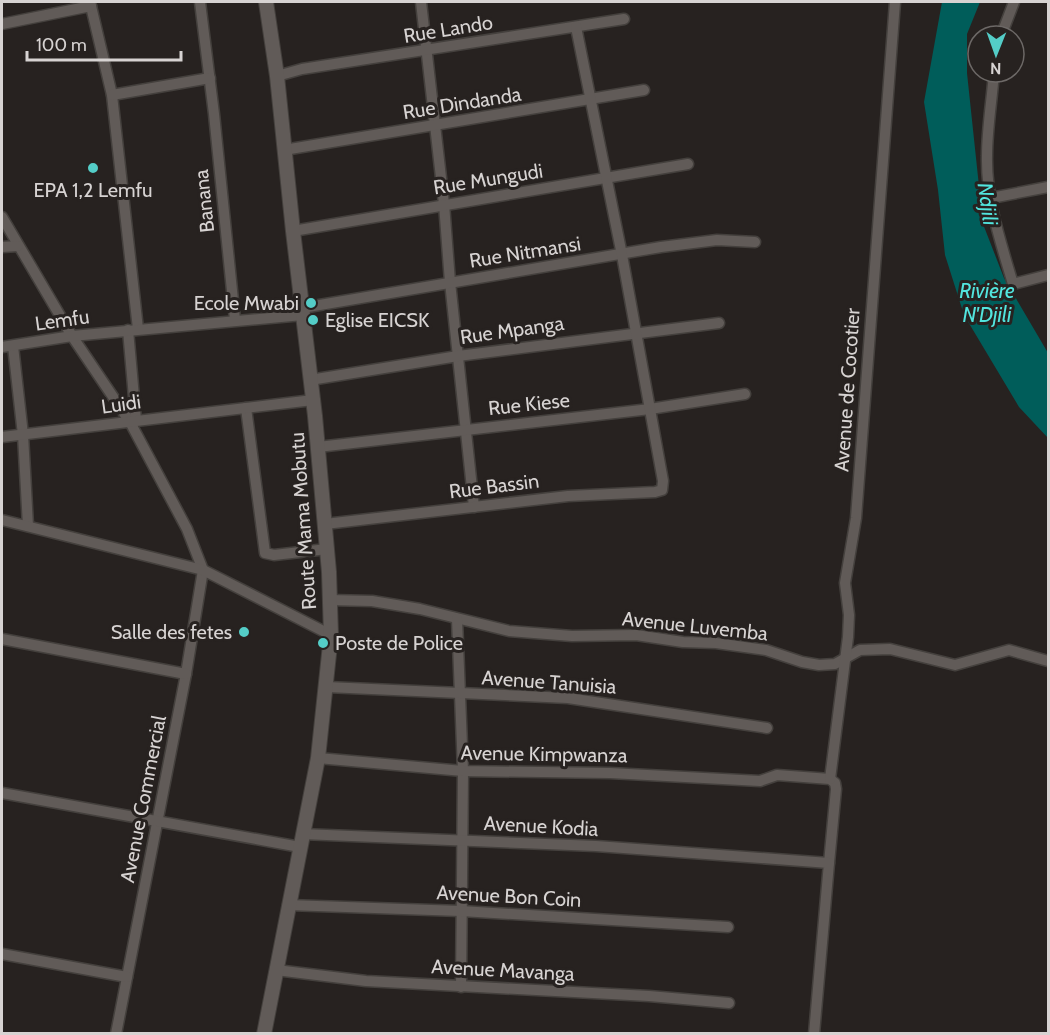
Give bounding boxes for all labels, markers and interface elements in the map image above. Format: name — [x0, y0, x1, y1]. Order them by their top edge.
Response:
street label: Rue Lando — [402, 10, 494, 48]
scale bar — [27, 24, 182, 62]
north arrow — [966, 24, 1026, 84]
text: 100 m — [36, 34, 87, 56]
text: N — [990, 59, 1002, 78]
street label: Rue Dindanda — [401, 82, 523, 124]
street label: Rue Mungudi — [432, 159, 544, 199]
marker: EPA 1,2 Lemfu — [86, 161, 100, 175]
street label: Banana — [189, 168, 219, 234]
place label: EPA 1,2 Lemfu — [34, 178, 152, 202]
water label: Ndjili — [972, 181, 1003, 228]
street label: Rue Nitmansi — [467, 231, 583, 273]
water label: Rivière N'Djili — [959, 278, 1015, 328]
place label: Ecole Mwabi — [194, 291, 299, 315]
marker: Ecole Mwabi — [304, 296, 318, 310]
street label: Lemfu — [33, 304, 91, 336]
street label: Avenue de Cocotier — [829, 307, 865, 473]
place label: Eglise EICSK — [325, 308, 430, 332]
street label: Rue Mpanga — [459, 311, 566, 349]
marker: Eglise EICSK — [306, 313, 320, 327]
street label: Rue Kiese — [487, 388, 571, 420]
street label: Luidi — [100, 389, 142, 419]
street label: Route Mama Mobutu — [285, 432, 321, 610]
street label: Rue Bassin — [448, 469, 540, 503]
street label: Avenue Luvemba — [621, 606, 769, 646]
place label: Salle des fetes — [111, 620, 232, 644]
marker: Salle des fetes — [237, 625, 251, 639]
place label: Poste de Police — [335, 631, 463, 655]
marker: Poste de Police — [316, 636, 330, 650]
street label: Avenue Tanuisia — [481, 665, 618, 699]
street label: Avenue Commercial — [115, 713, 171, 885]
street label: Avenue Kimpwanza — [460, 741, 628, 767]
street label: Avenue Kodia — [483, 811, 599, 841]
street label: Avenue Bon Coin — [436, 880, 582, 912]
street label: Avenue Mavanga — [431, 954, 576, 986]

